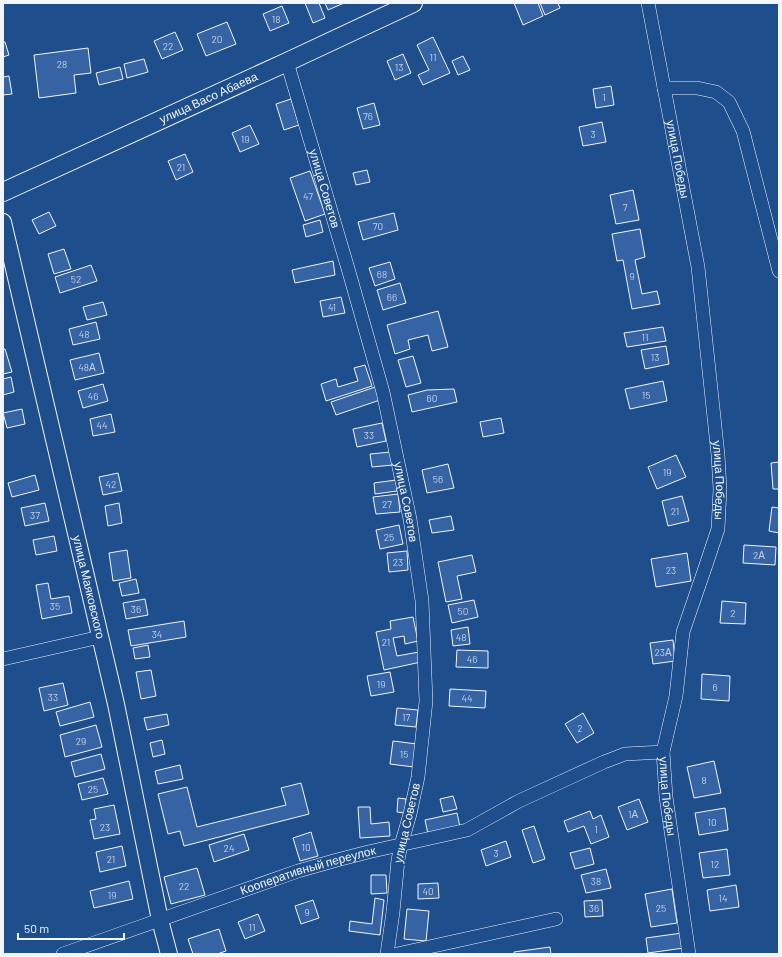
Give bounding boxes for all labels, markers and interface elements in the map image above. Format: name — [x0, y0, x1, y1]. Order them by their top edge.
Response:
house number: 18 — [272, 13, 280, 25]
house number: 20 — [211, 33, 223, 45]
house number: 22 — [163, 40, 173, 52]
house number: 11 — [429, 51, 437, 63]
house number: 28 — [57, 58, 67, 70]
house number: 13 — [395, 61, 403, 73]
street label: улица Васо Абаева — [157, 68, 260, 126]
house number: 1 — [602, 91, 606, 103]
house number: 76 — [363, 110, 373, 122]
street label: улица Победы — [663, 119, 693, 199]
house number: 3 — [590, 128, 596, 140]
house number: 19 — [241, 133, 249, 145]
street label: улица Советов — [306, 147, 344, 230]
house number: 21 — [177, 161, 185, 173]
house number: 47 — [303, 190, 313, 202]
house number: 7 — [623, 201, 628, 213]
house number: 70 — [373, 220, 383, 232]
house number: 68 — [377, 268, 387, 280]
house number: 9 — [629, 270, 635, 282]
house number: 52 — [71, 273, 81, 285]
house number: 66 — [387, 291, 397, 303]
house number: 41 — [328, 301, 336, 313]
house number: 48 — [79, 328, 89, 340]
house number: 11 — [641, 331, 649, 343]
house number: 13 — [651, 351, 659, 363]
house number: 48А — [78, 361, 96, 373]
house number: 15 — [642, 389, 650, 401]
house number: 46 — [88, 390, 98, 402]
house number: 60 — [427, 392, 437, 404]
house number: 44 — [96, 419, 108, 431]
house number: 33 — [364, 429, 374, 441]
street label: улица Победы — [710, 440, 728, 520]
street label: улица Советов — [391, 460, 421, 543]
house number: 19 — [663, 466, 671, 478]
house number: 56 — [433, 473, 443, 485]
house number: 42 — [106, 478, 116, 490]
house number: 27 — [382, 498, 392, 510]
house number: 21 — [671, 505, 679, 517]
house number: 37 — [30, 509, 40, 521]
house number: 25 — [384, 531, 394, 543]
street label: улица Маяковского — [70, 534, 109, 640]
house number: 2А — [753, 549, 765, 561]
house number: 23 — [393, 556, 403, 568]
house number: 23 — [666, 564, 676, 576]
house number: 35 — [50, 600, 60, 612]
house number: 36 — [131, 603, 141, 615]
house number: 50 — [458, 605, 468, 617]
house number: 2 — [730, 607, 736, 619]
house number: 34 — [152, 628, 162, 640]
house number: 48 — [456, 631, 466, 643]
house number: 21 — [382, 636, 390, 648]
house number: 23А — [654, 646, 672, 658]
house number: 46 — [467, 653, 477, 665]
house number: 19 — [377, 678, 385, 690]
house number: 6 — [712, 681, 718, 693]
house number: 33 — [48, 691, 58, 703]
house number: 44 — [461, 692, 473, 704]
house number: 17 — [402, 711, 410, 723]
house number: 2 — [577, 722, 583, 734]
house number: 29 — [76, 735, 86, 747]
house number: 15 — [400, 748, 408, 760]
street label: улица Победы — [656, 756, 680, 837]
house number: 8 — [701, 774, 707, 786]
street label: улица Советов — [390, 781, 423, 864]
house number: 25 — [88, 783, 98, 795]
house number: 1А — [628, 808, 638, 820]
house number: 10 — [707, 816, 717, 828]
house number: 23 — [100, 821, 110, 833]
house number: 1 — [594, 823, 598, 835]
house number: 10 — [301, 841, 311, 853]
house number: 24 — [224, 842, 234, 854]
street label: Кооперативный переулок — [238, 842, 378, 897]
house number: 3 — [493, 847, 499, 859]
house number: 21 — [107, 853, 115, 865]
house number: 12 — [711, 858, 719, 870]
house number: 38 — [591, 875, 601, 887]
house number: 22 — [179, 880, 189, 892]
house number: 40 — [422, 885, 434, 897]
house number: 19 — [108, 889, 116, 901]
house number: 14 — [718, 892, 728, 904]
house number: 36 — [589, 902, 599, 914]
house number: 25 — [656, 902, 666, 914]
house number: 9 — [304, 906, 310, 918]
scale bar — [18, 915, 124, 941]
text: 50 m — [24, 921, 49, 935]
house number: 11 — [248, 921, 256, 933]

